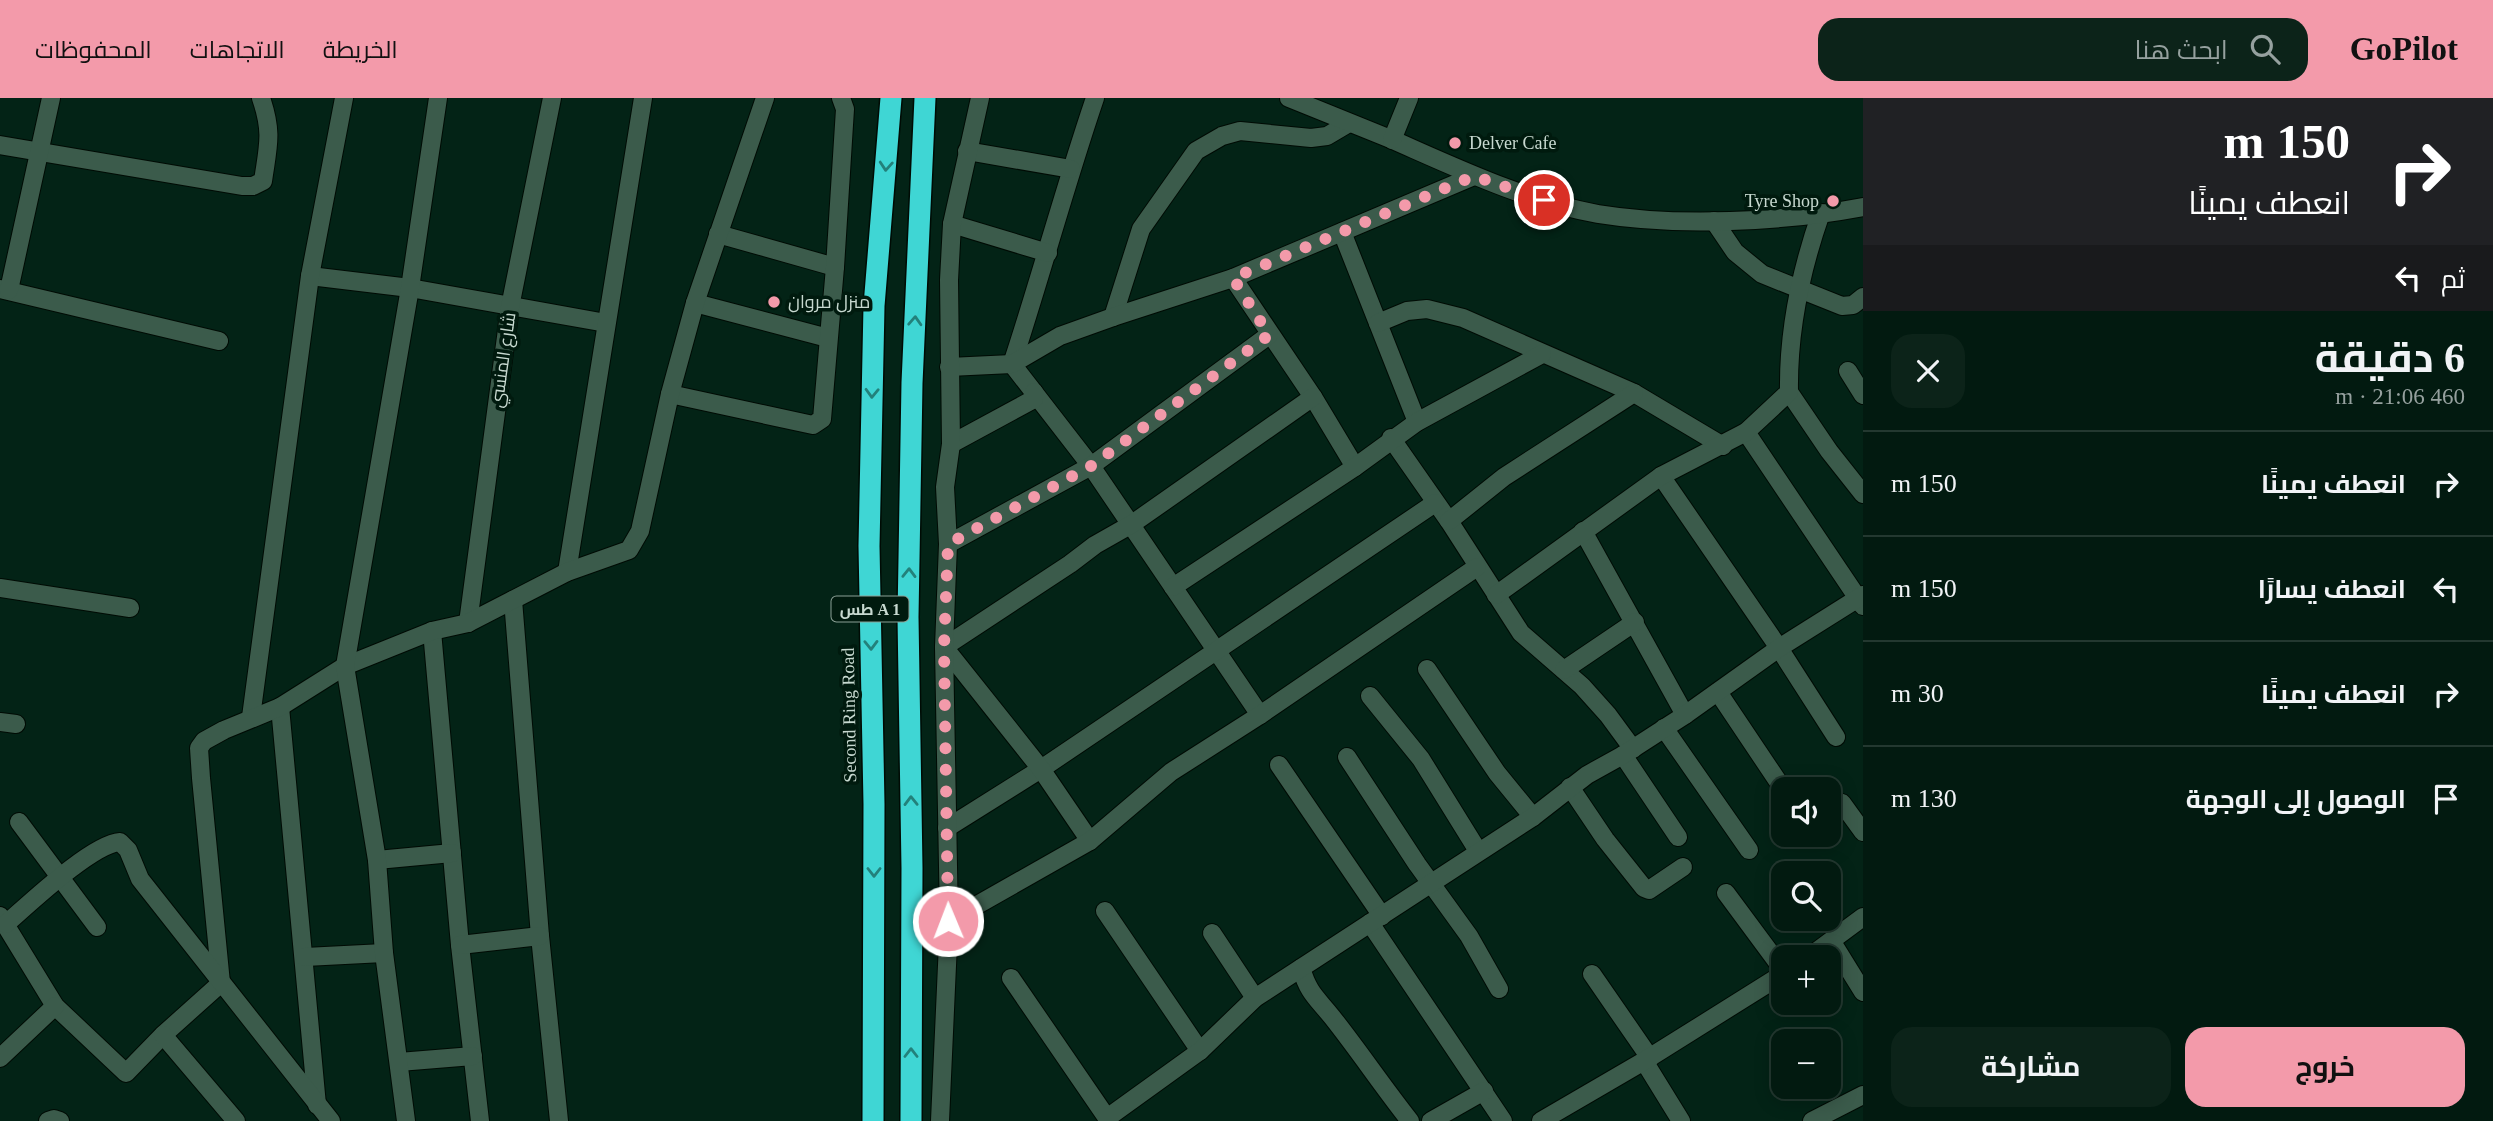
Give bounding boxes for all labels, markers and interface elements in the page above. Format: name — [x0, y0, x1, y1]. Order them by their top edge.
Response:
search box — [1818, 18, 2308, 81]
icon: search — [2246, 30, 2284, 68]
text: GoPilot — [2350, 31, 2458, 67]
text: ابحث هنا — [2134, 36, 2228, 65]
text: المحفوظات — [35, 37, 152, 63]
text: الاتجاهات — [190, 37, 285, 63]
text: الخريطة — [323, 37, 398, 63]
text: 150 m — [2223, 114, 2350, 169]
icon: right — [2374, 126, 2465, 217]
place label: Delver Cafe — [1469, 133, 1556, 153]
marker: Delver Cafe — [1447, 135, 1463, 151]
one-way arrow — [879, 161, 894, 172]
pin — [1514, 170, 1574, 230]
icon: arrive — [1525, 181, 1563, 219]
text: انعطف يمينًا — [2188, 185, 2350, 221]
place label: Tyre Shop — [1745, 191, 1819, 211]
marker: Tyre Shop — [1825, 193, 1841, 209]
icon: left — [2389, 259, 2427, 297]
text: ثم — [2441, 265, 2465, 294]
place label: منزل مروان — [788, 292, 870, 313]
marker: منزل مروان — [766, 294, 782, 310]
street label: شارع المنسي — [486, 311, 523, 409]
one-way arrow — [908, 316, 923, 327]
button: close — [1891, 334, 1965, 408]
text: 6 دقيقة — [2315, 335, 2465, 381]
text: 460 m · 21:06 — [2335, 384, 2465, 409]
one-way arrow — [864, 388, 880, 399]
icon: right — [2427, 465, 2465, 503]
text: 150 m — [1891, 469, 1957, 498]
text: انعطف يمينًا — [2261, 470, 2406, 499]
one-way arrow — [901, 568, 917, 578]
icon: left — [2427, 570, 2465, 608]
text: 150 m — [1891, 574, 1957, 603]
text: انعطف يسارًا — [2258, 575, 2406, 604]
road number: طس A 1 — [832, 596, 908, 622]
one-way arrow — [863, 640, 878, 651]
street label: Second Ring Road — [838, 647, 860, 783]
icon: right — [2427, 675, 2465, 713]
text: 30 m — [1891, 679, 1944, 708]
text: انعطف يمينًا — [2261, 680, 2406, 709]
map controls — [1771, 777, 1841, 1099]
button: sound — [1771, 777, 1841, 847]
icon: arrive — [2427, 780, 2465, 818]
text: 130 m — [1891, 784, 1957, 813]
text: الوصول إلى الوجهة — [2186, 785, 2406, 814]
one-way arrow — [903, 795, 919, 806]
button: search — [1771, 861, 1841, 931]
one-way arrow — [866, 867, 881, 878]
position arrow — [911, 884, 985, 958]
button: + — [1771, 945, 1841, 1015]
button: مشاركة — [1891, 1027, 2171, 1107]
button: خروج — [2185, 1027, 2465, 1107]
button: − — [1771, 1029, 1841, 1099]
one-way arrow — [903, 1047, 919, 1058]

